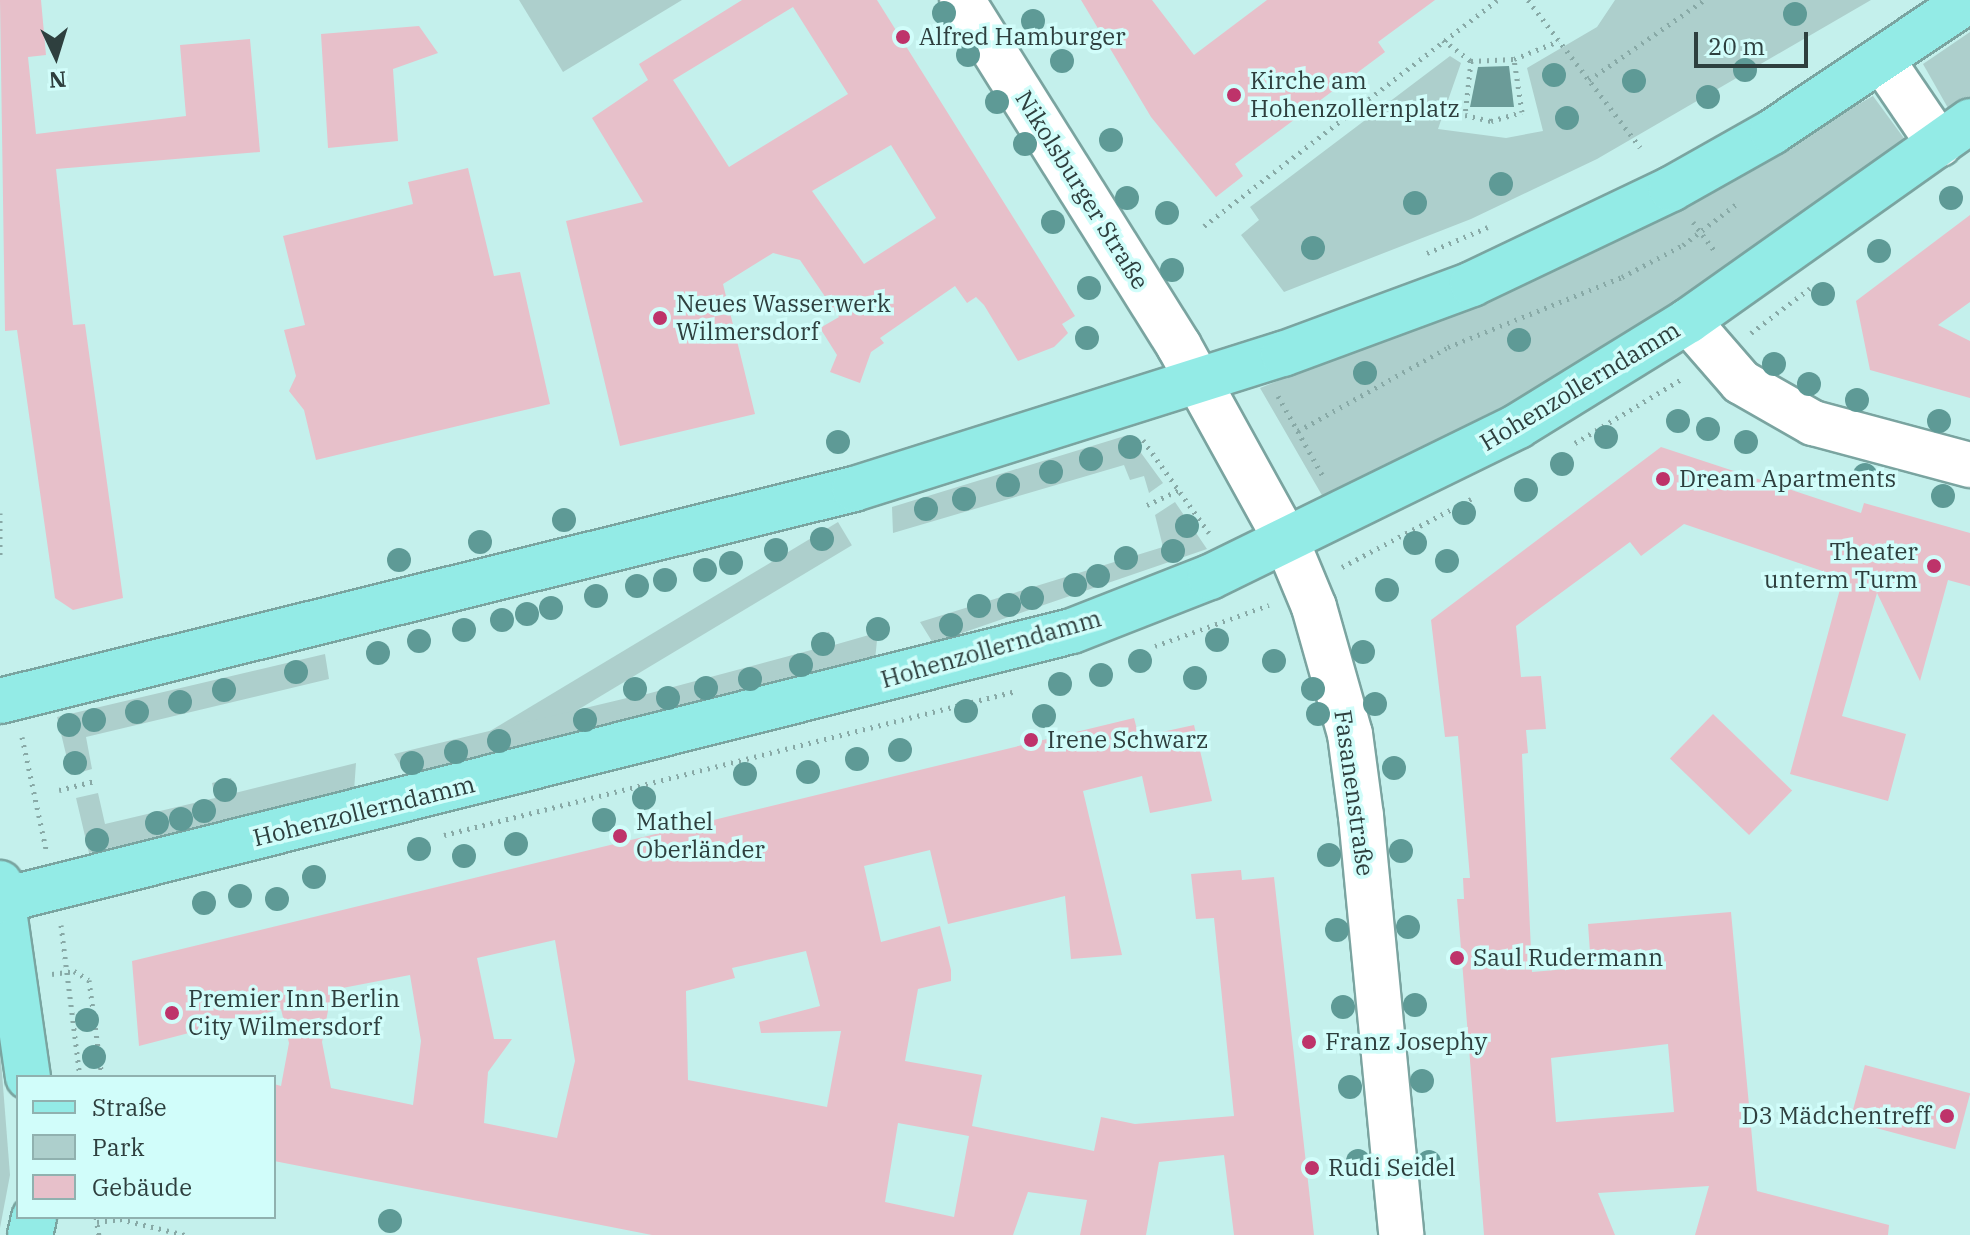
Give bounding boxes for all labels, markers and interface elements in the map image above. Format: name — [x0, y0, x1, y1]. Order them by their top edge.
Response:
north arrow — [16, 16, 96, 96]
scale bar — [1698, 16, 1812, 66]
place label: Alfred Hamburger — [919, 23, 1126, 51]
marker: Alfred Hamburger — [894, 28, 912, 46]
text: 20 m — [1708, 30, 1765, 62]
text: N — [48, 65, 67, 96]
place label: Kirche am Hohenzollernplatz — [1250, 67, 1460, 123]
street label: Nikolsburger Straße — [1009, 85, 1155, 295]
marker: Kirche am Hohenzollernplatz — [1225, 86, 1243, 104]
place label: Neues Wasserwerk Wilmersdorf — [676, 290, 891, 346]
marker: Neues Wasserwerk Wilmersdorf — [651, 309, 669, 327]
street label: Hohenzollerndamm — [1475, 315, 1685, 457]
place label: Dream Apartments — [1679, 465, 1896, 493]
marker: Dream Apartments — [1654, 470, 1672, 488]
place label: Theater unterm Turm — [1764, 538, 1918, 594]
marker: Theater unterm Turm — [1925, 557, 1943, 575]
street label: Hohenzollerndamm — [878, 604, 1104, 694]
street label: Fasanenstraße — [1328, 708, 1380, 878]
place label: Irene Schwarz — [1047, 726, 1208, 754]
marker: Irene Schwarz — [1022, 731, 1040, 749]
street label: Hohenzollerndamm — [250, 769, 478, 853]
place label: Mathel Oberländer — [636, 808, 765, 864]
marker: Mathel Oberländer — [611, 827, 629, 845]
place label: Saul Rudermann — [1473, 944, 1663, 972]
marker: Saul Rudermann — [1448, 949, 1466, 967]
place label: Premier Inn Berlin City Wilmersdorf — [188, 985, 400, 1041]
marker: Premier Inn Berlin City Wilmersdorf — [163, 1004, 181, 1022]
place label: Franz Josephy — [1325, 1028, 1487, 1056]
marker: Franz Josephy — [1300, 1033, 1318, 1051]
legend — [16, 1075, 276, 1219]
text: Straße — [92, 1091, 167, 1123]
place label: D3 Mädchentreff — [1742, 1102, 1931, 1130]
marker: D3 Mädchentreff — [1938, 1107, 1956, 1125]
text: Park — [92, 1131, 144, 1163]
place label: Rudi Seidel — [1328, 1154, 1456, 1182]
marker: Rudi Seidel — [1303, 1159, 1321, 1177]
text: Gebäude — [92, 1171, 192, 1203]

